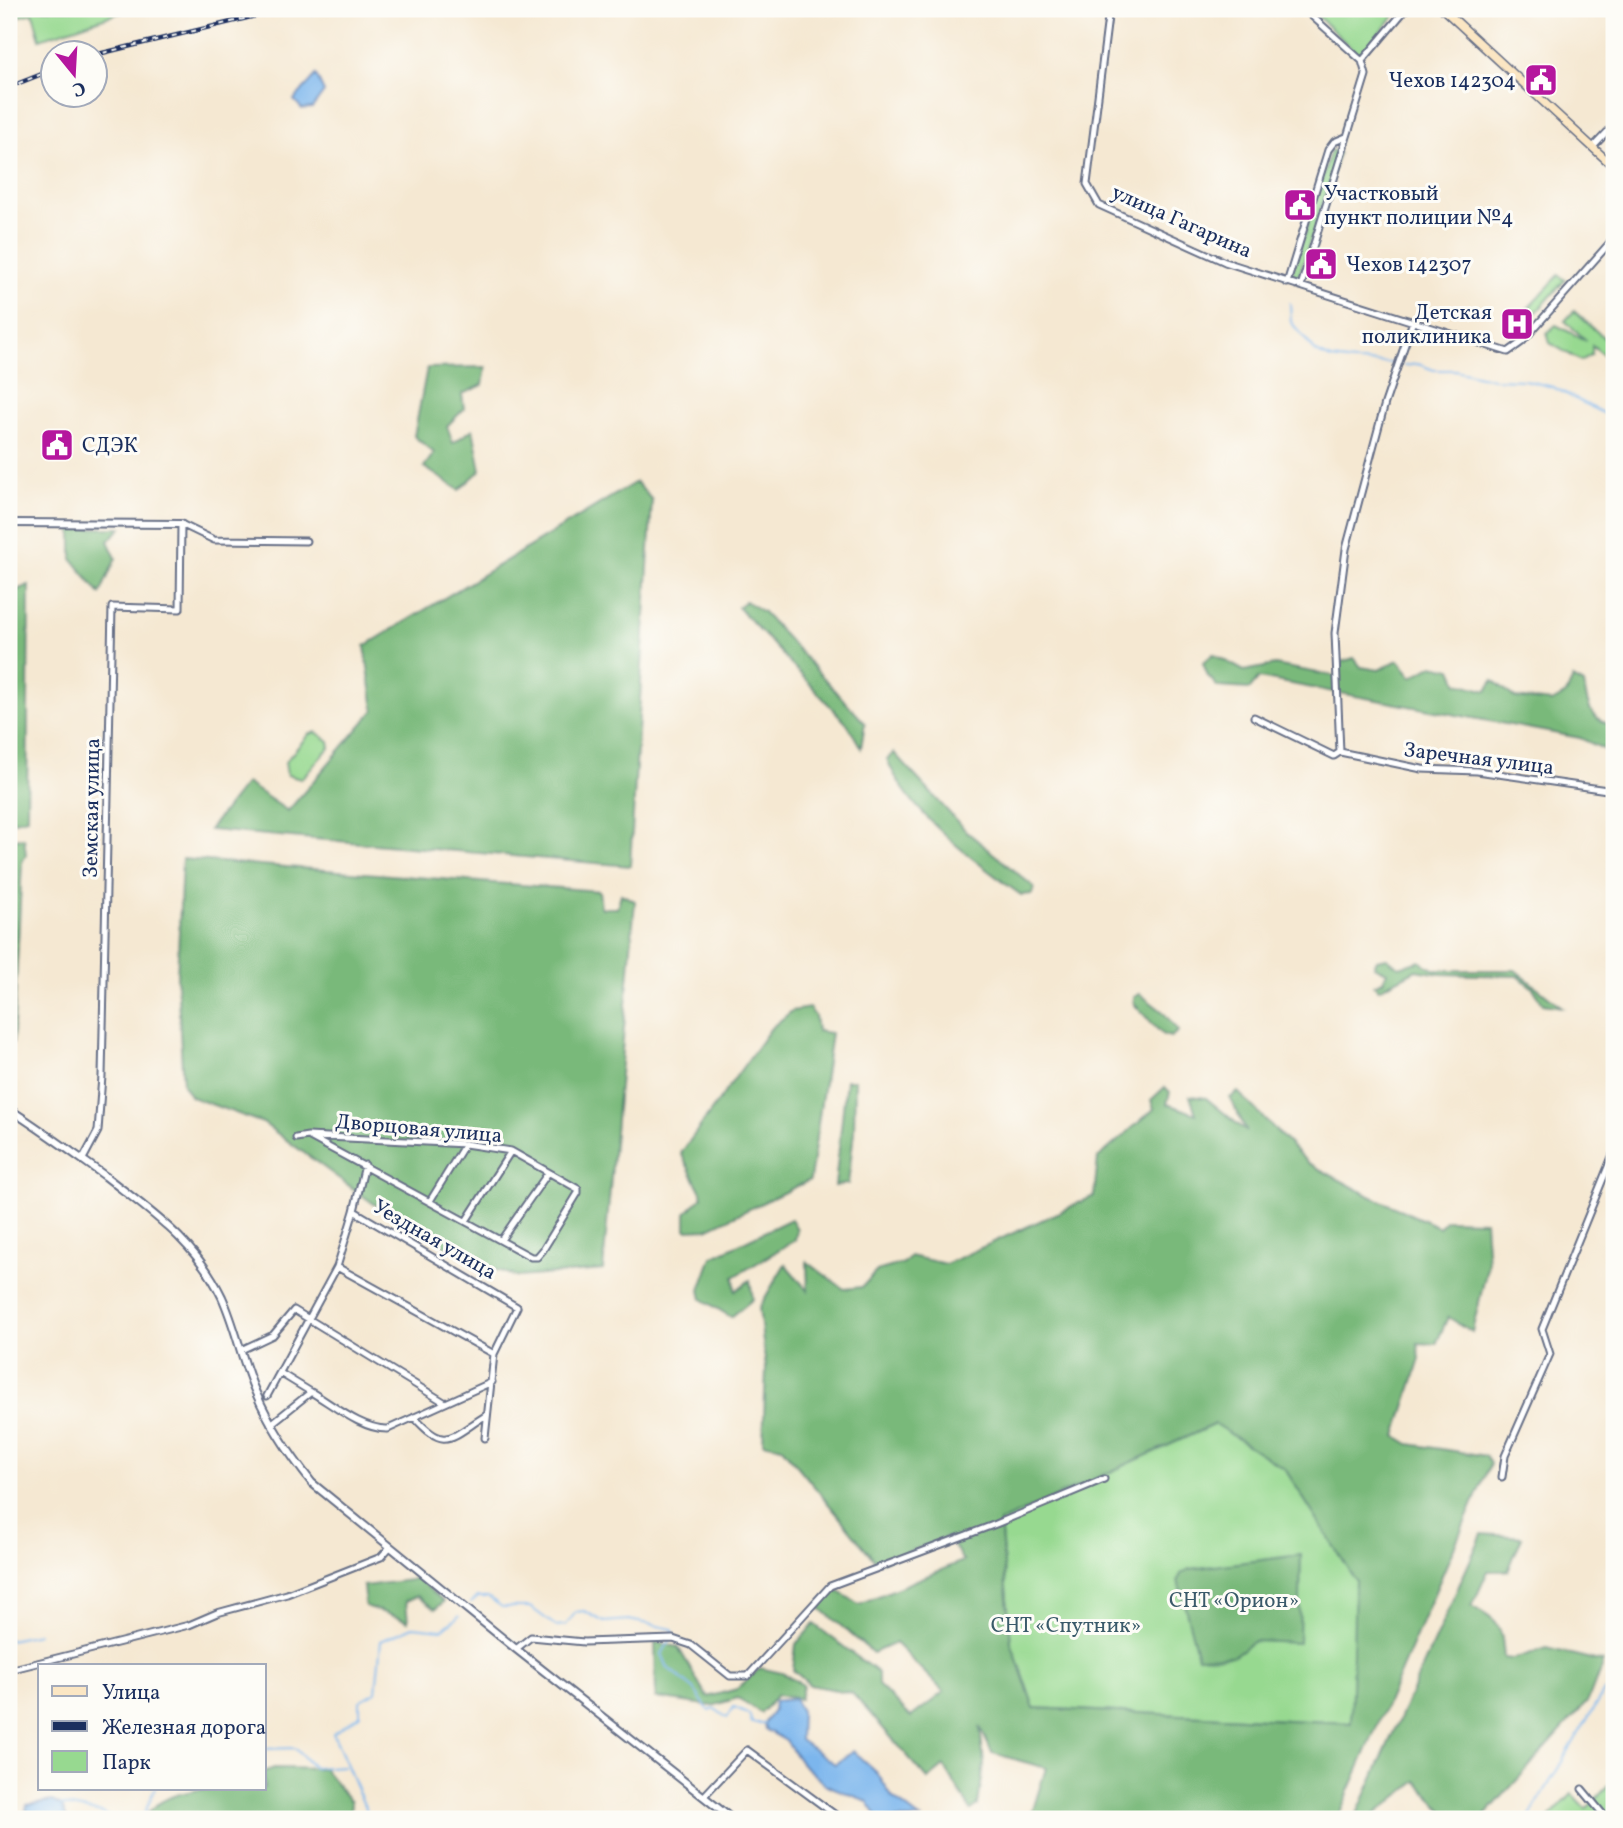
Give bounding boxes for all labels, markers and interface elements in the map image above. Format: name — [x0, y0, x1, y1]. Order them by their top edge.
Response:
north arrow — [38, 38, 108, 108]
public building icon: Чехов 142304 — [1522, 61, 1560, 99]
place label: Чехов 142304 — [1389, 67, 1516, 96]
text: С — [69, 74, 88, 103]
street label: улица Гагарина — [1107, 178, 1256, 266]
place label: Участковый пункт полиции №4 — [1324, 180, 1514, 233]
public building icon: Участковый пункт полиции №4 — [1281, 186, 1319, 224]
public building icon: Чехов 142307 — [1302, 245, 1340, 283]
place label: Чехов 142307 — [1346, 251, 1472, 280]
place label: Детская поликлиника — [1362, 299, 1492, 352]
hospital icon: Детская поликлиника — [1498, 305, 1536, 343]
public building icon: СДЭК — [38, 426, 76, 464]
place label: СДЭК — [82, 432, 138, 461]
street label: Заречная улица — [1402, 736, 1556, 783]
street label: Земская улица — [77, 738, 108, 878]
street label: Дворцовая улица — [334, 1108, 503, 1151]
street label: Уездная улица — [367, 1193, 502, 1288]
park label: СНТ «Орион» — [1169, 1587, 1299, 1616]
park label: СНТ «Спутник» — [991, 1612, 1141, 1641]
legend — [38, 1664, 266, 1790]
text: Улица — [102, 1679, 160, 1708]
text: Железная дорога — [102, 1714, 266, 1743]
text: Парк — [102, 1749, 151, 1778]

